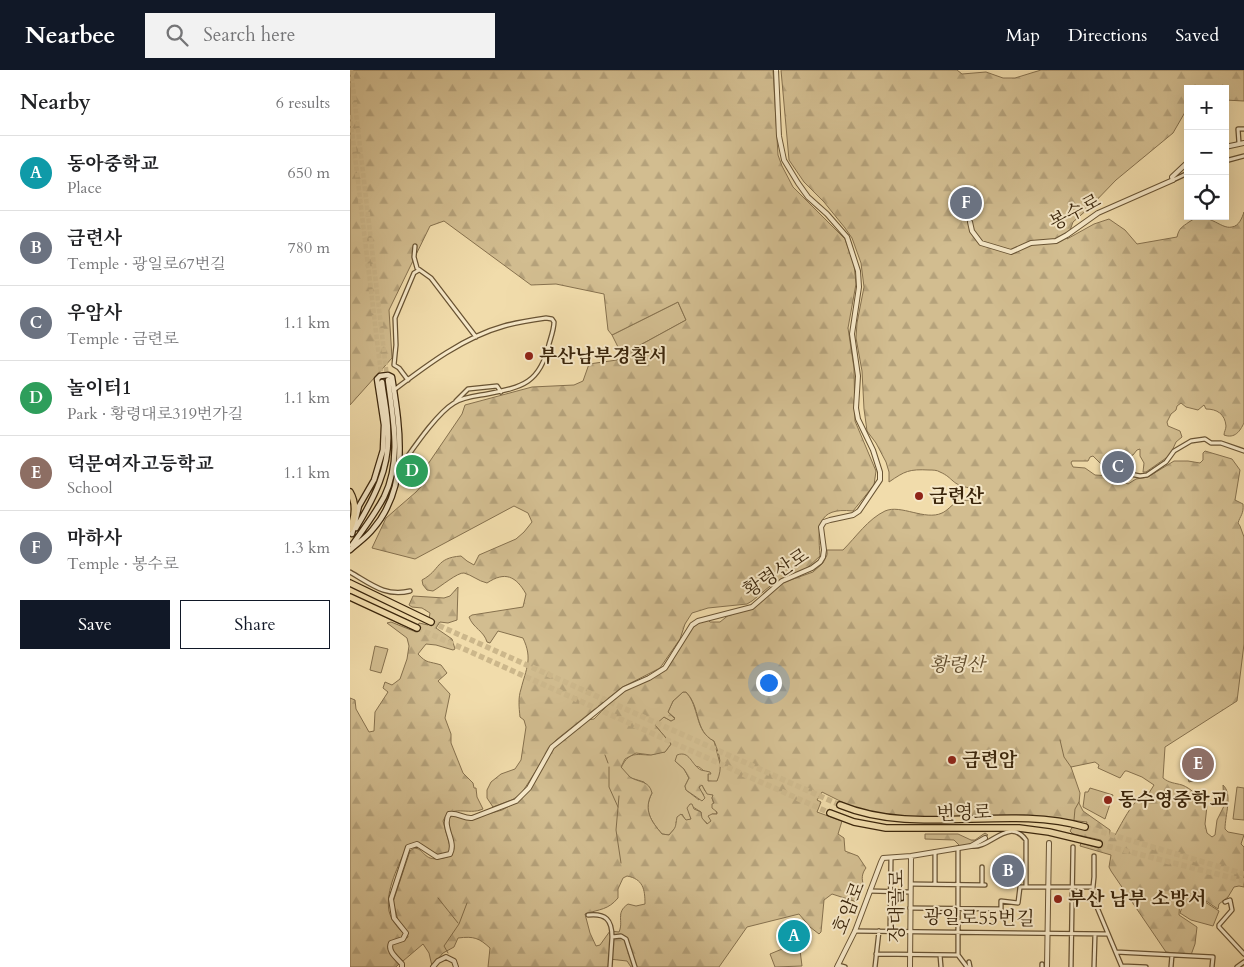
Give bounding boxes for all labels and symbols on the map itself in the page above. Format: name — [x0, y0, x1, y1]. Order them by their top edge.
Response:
pin: F — [950, 184, 982, 222]
street label: 봉수로 — [1045, 188, 1105, 236]
place label: 부산남부경찰서 — [539, 343, 667, 369]
marker: 부산남부경찰서 — [523, 350, 535, 362]
pin: C — [1102, 448, 1134, 486]
pin: D — [396, 452, 428, 490]
place label: 금련산 — [929, 483, 985, 509]
marker: 금련산 — [913, 490, 925, 502]
street label: 황령산로 — [738, 542, 814, 604]
park label: 황령산 — [929, 652, 987, 678]
your location — [756, 670, 782, 696]
pin: E — [1182, 745, 1214, 783]
place label: 금련암 — [962, 747, 1018, 773]
marker: 금련암 — [946, 754, 958, 766]
place label: 동수영중학교 — [1118, 787, 1228, 813]
marker: 동수영중학교 — [1102, 794, 1114, 806]
street label: 번영로 — [936, 799, 992, 827]
pin: B — [992, 852, 1024, 890]
street label: 장대골로 — [884, 869, 910, 943]
street label: 호암로 — [827, 878, 871, 938]
place label: 부산 남부 소방서 — [1068, 886, 1207, 912]
marker: 부산 남부 소방서 — [1052, 893, 1064, 905]
street label: 광일로55번길 — [923, 904, 1035, 932]
pin: A — [778, 917, 810, 955]

